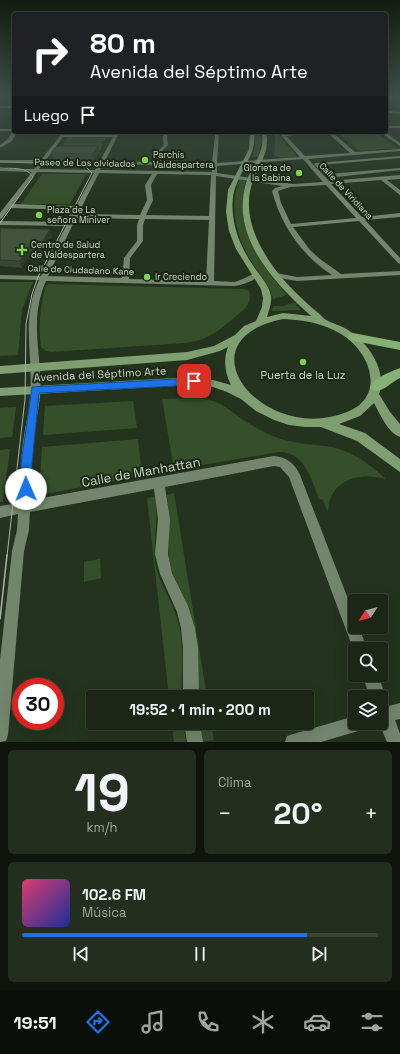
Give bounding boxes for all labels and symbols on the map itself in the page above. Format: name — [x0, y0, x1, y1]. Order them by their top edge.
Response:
place label: Parchís Valdespartera — [153, 149, 214, 171]
marker: Parchís Valdespartera — [140, 155, 150, 165]
street label: Paseo de Los olvidados — [34, 156, 136, 170]
street label: Calle de Viridiana — [317, 160, 375, 222]
place label: Glorieta de la Sabina — [244, 162, 291, 184]
marker: Glorieta de la Sabina — [294, 168, 304, 178]
place label: Plaza de La señora Miniver — [47, 204, 111, 226]
marker: Plaza de La señora Miniver — [34, 210, 44, 220]
place label: Centro de Salud de Valdespartera — [31, 239, 105, 261]
marker: Centro de Salud de Valdespartera — [16, 244, 28, 256]
street label: Calle de Ciudadano Kane — [27, 262, 135, 278]
place label: Ir Creciendo — [155, 271, 207, 283]
marker: Ir Creciendo — [142, 272, 152, 282]
marker: Puerta de la Luz — [298, 357, 308, 367]
street label: Avenida del Séptimo Arte — [33, 364, 167, 384]
pin — [177, 364, 211, 398]
place label: Puerta de la Luz — [261, 368, 346, 382]
street label: Calle de Manhattan — [80, 453, 202, 491]
position arrow — [5, 468, 47, 510]
north arrow — [348, 594, 388, 634]
speed limit sign: 30 — [12, 678, 64, 730]

